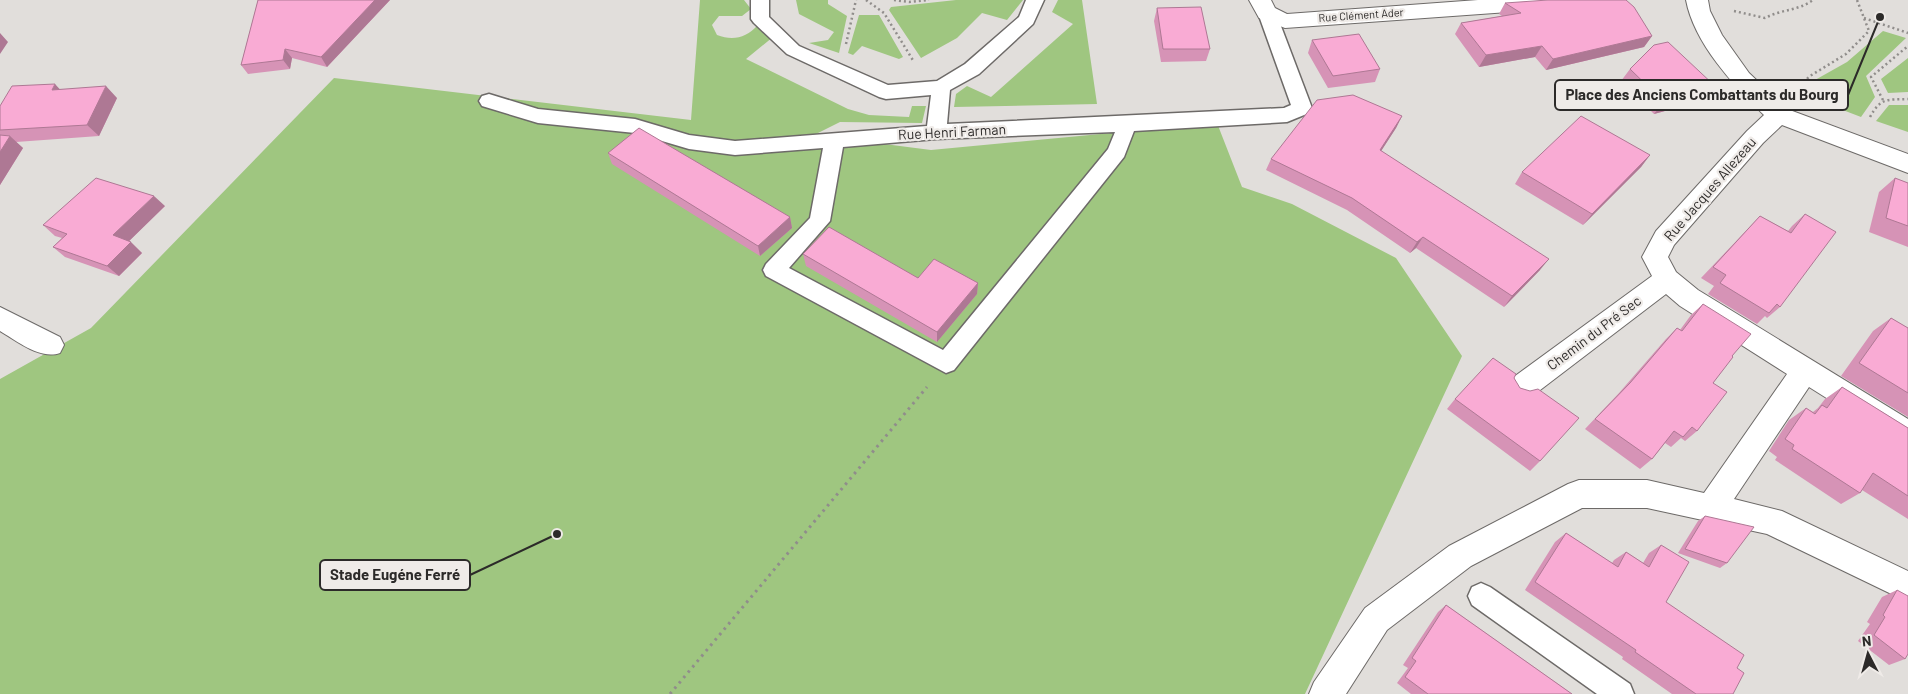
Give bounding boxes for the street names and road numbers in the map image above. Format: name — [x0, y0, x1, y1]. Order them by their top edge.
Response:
street label: Rue Clément Ader — [1318, 5, 1404, 24]
street label: Rue Henri Farman — [898, 120, 1006, 143]
street label: Rue Jacques Allezeau — [1660, 133, 1759, 244]
street label: Chemin du Pré Sec — [1543, 292, 1644, 373]

